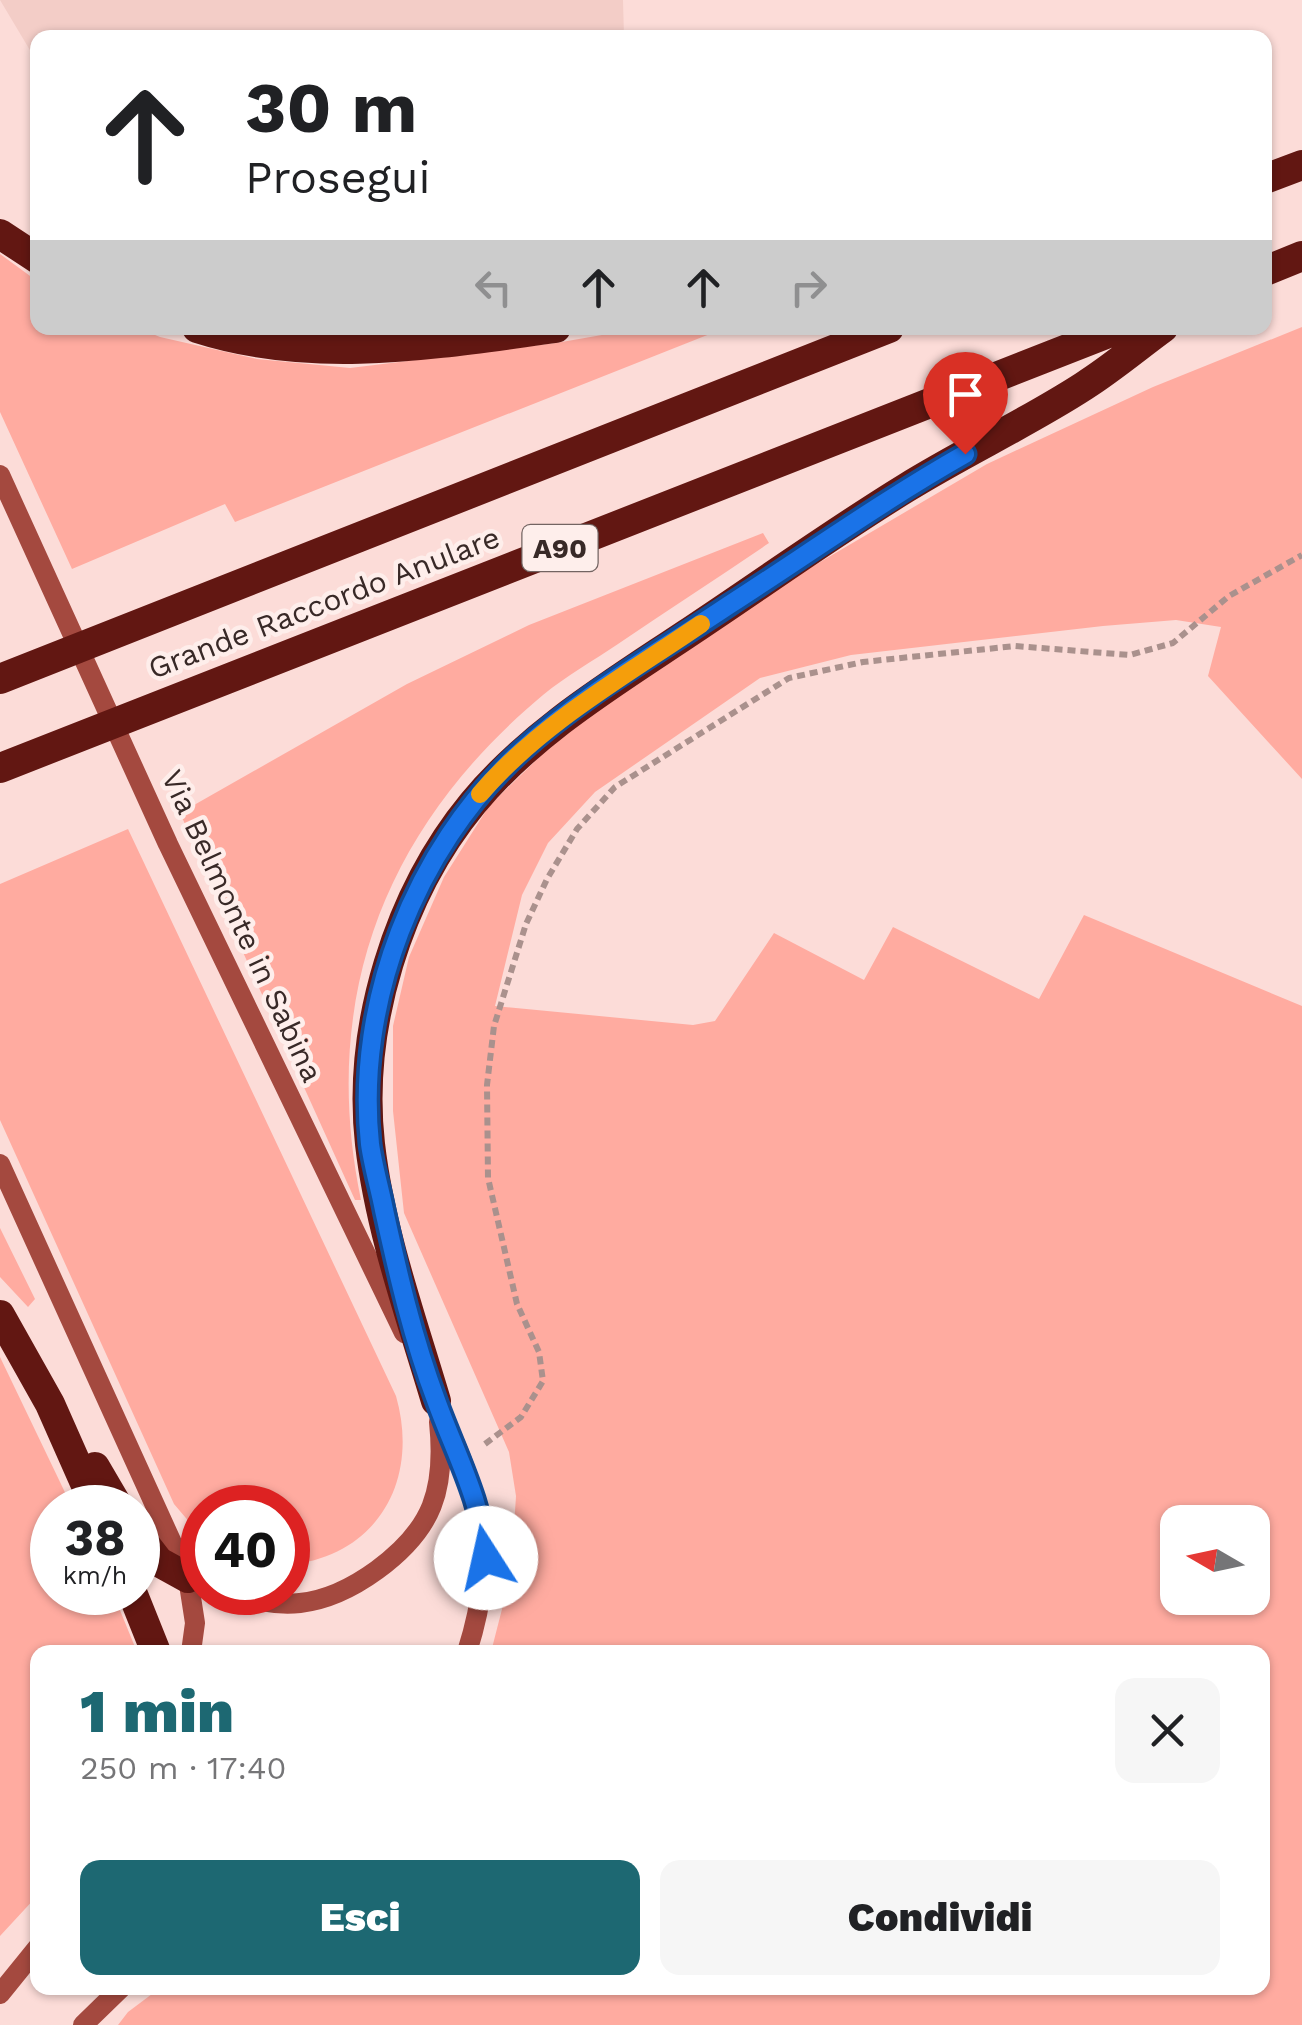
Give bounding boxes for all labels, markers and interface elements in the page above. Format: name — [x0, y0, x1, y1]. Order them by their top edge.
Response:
text: 30 m — [245, 67, 417, 149]
icon: ahead — [80, 70, 210, 200]
text: Prosegui — [245, 151, 430, 204]
icon: left — [466, 260, 521, 315]
icon: ahead — [571, 260, 626, 315]
icon: ahead — [676, 260, 731, 315]
icon: right — [781, 260, 836, 315]
pin — [923, 352, 1008, 455]
icon: arrive — [938, 367, 993, 422]
street label: Grande Raccordo Anulare — [143, 519, 505, 686]
road number: A90 — [522, 525, 598, 571]
street label: Via Belmonte in Sabina — [155, 764, 330, 1087]
speed limit sign: 40 — [180, 1485, 310, 1615]
north arrow — [1160, 1505, 1270, 1615]
map controls — [1160, 1505, 1270, 1615]
position arrow — [434, 1506, 538, 1610]
text: 38 — [65, 1508, 126, 1567]
text: km/h — [63, 1561, 127, 1590]
text: 1 min — [80, 1676, 234, 1747]
button: close — [1115, 1678, 1220, 1783]
text: 250 m · 17:40 — [80, 1749, 286, 1787]
button: Esci — [80, 1860, 640, 1975]
button: Condividi — [660, 1860, 1220, 1975]

